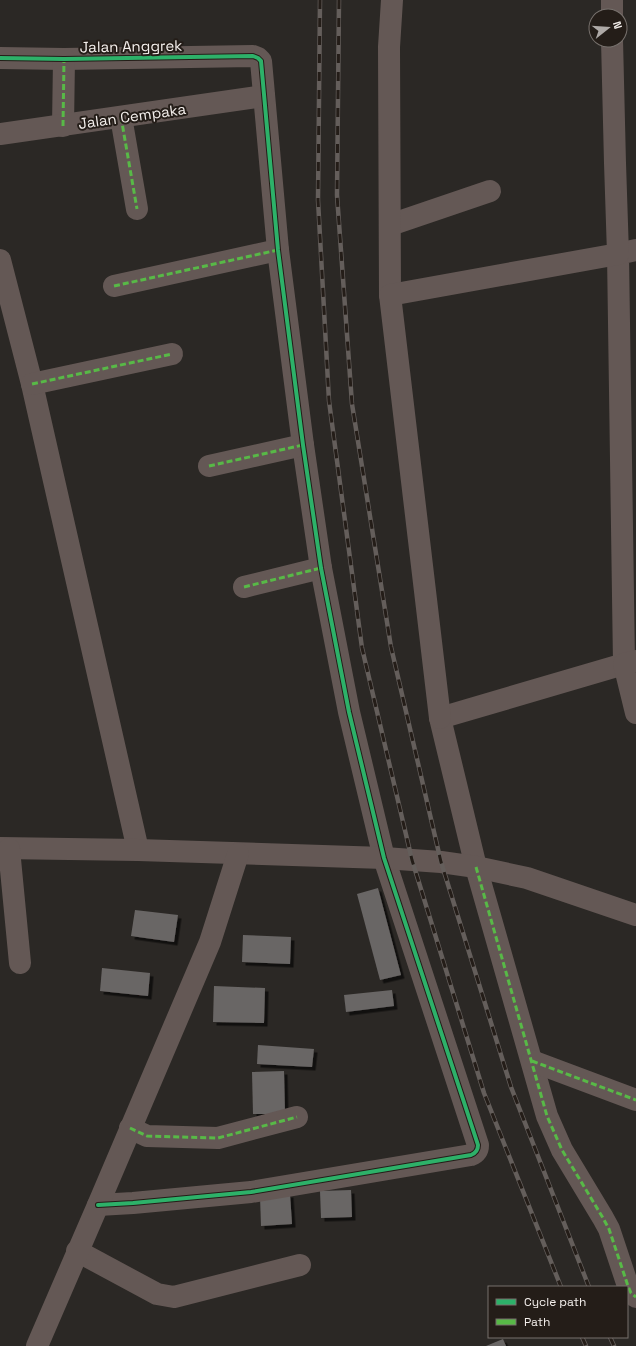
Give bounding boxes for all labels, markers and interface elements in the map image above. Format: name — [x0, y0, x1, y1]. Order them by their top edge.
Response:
north arrow — [588, 8, 628, 48]
text: N — [610, 20, 625, 31]
street label: Jalan Anggrek — [80, 36, 182, 56]
street label: Jalan Cempaka — [77, 99, 188, 133]
legend — [488, 1286, 628, 1338]
text: Cycle path — [524, 1294, 586, 1310]
text: Path — [524, 1314, 550, 1330]

